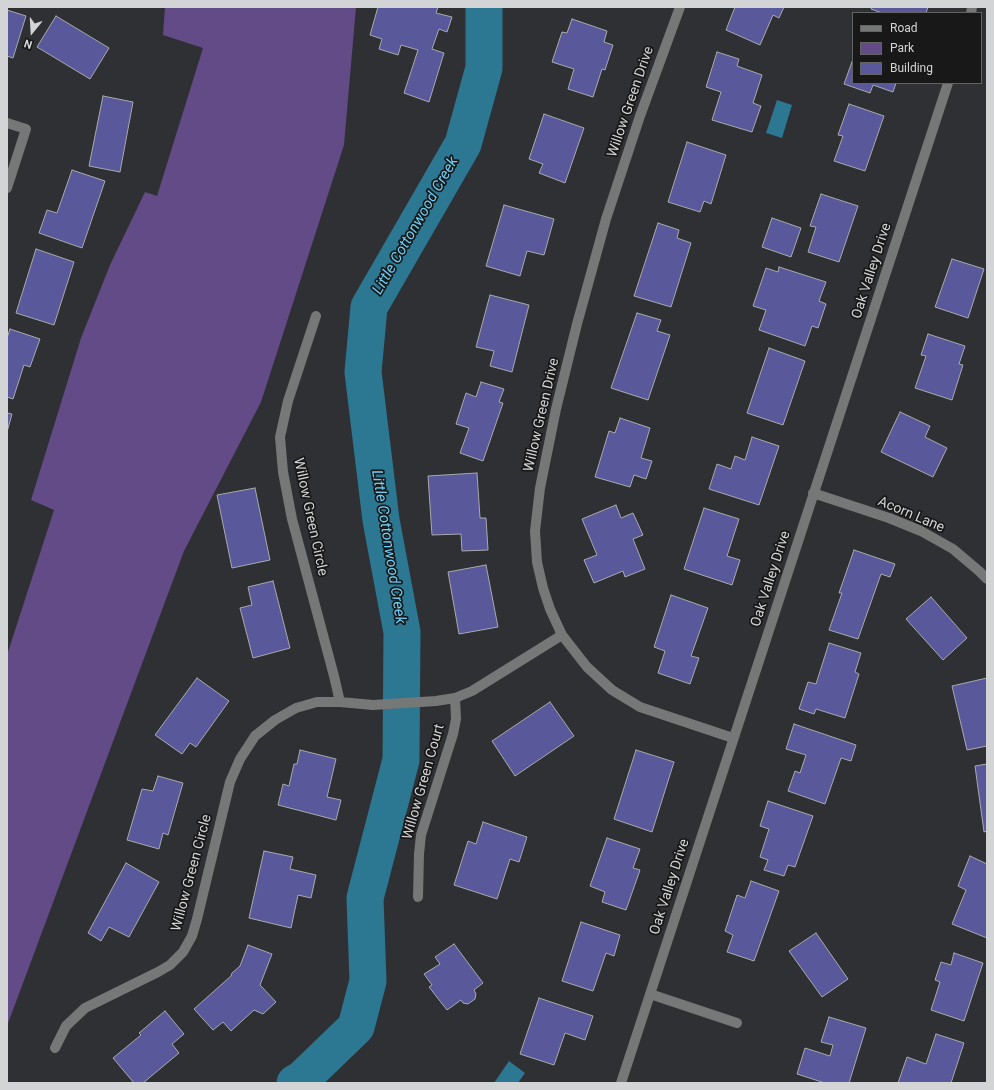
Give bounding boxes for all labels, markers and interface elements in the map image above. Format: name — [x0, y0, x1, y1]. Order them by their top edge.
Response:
north arrow — [12, 12, 52, 52]
legend — [852, 12, 982, 84]
text: Road — [890, 21, 918, 35]
text: N — [22, 37, 34, 51]
text: Park — [890, 41, 914, 55]
street label: Willow Green Drive — [604, 44, 658, 160]
text: Building — [890, 61, 933, 75]
water label: Little Cottonwood Creek — [369, 154, 463, 298]
street label: Oak Valley Drive — [849, 221, 895, 321]
street label: Willow Green Drive — [521, 356, 563, 474]
street label: Willow Green Circle — [289, 457, 331, 577]
water label: Little Cottonwood Creek — [367, 469, 409, 625]
street label: Acorn Lane — [875, 493, 947, 537]
street label: Oak Valley Drive — [748, 529, 794, 629]
street label: Willow Green Court — [399, 722, 449, 842]
street label: Willow Green Circle — [168, 813, 216, 933]
street label: Oak Valley Drive — [647, 837, 693, 937]

